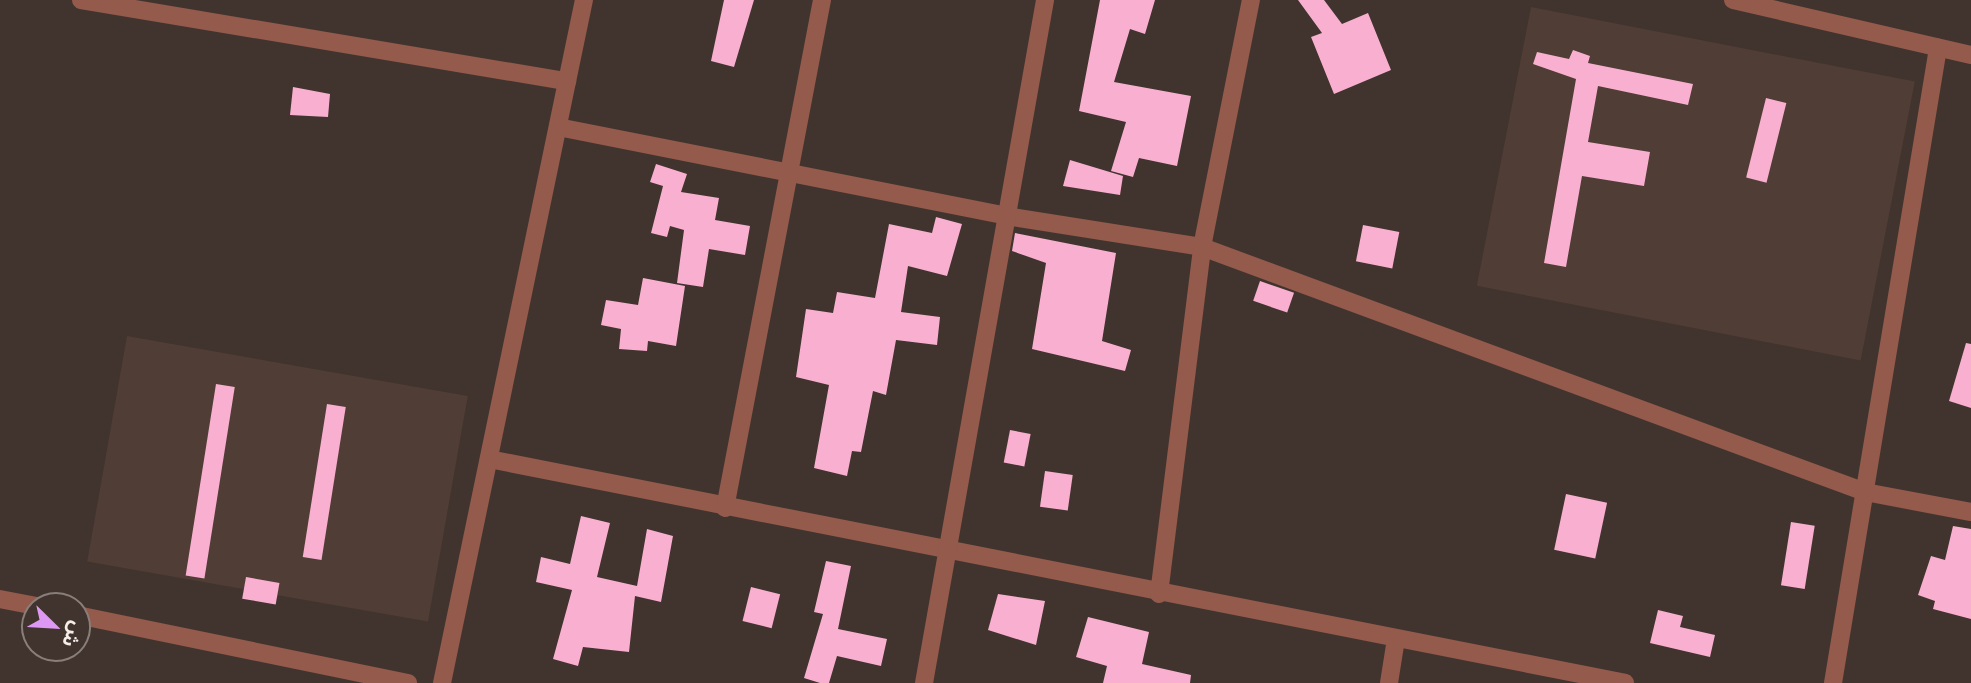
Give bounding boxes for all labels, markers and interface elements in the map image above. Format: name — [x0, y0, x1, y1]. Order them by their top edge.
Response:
north arrow — [21, 592, 91, 662]
text: ش — [58, 618, 90, 651]

